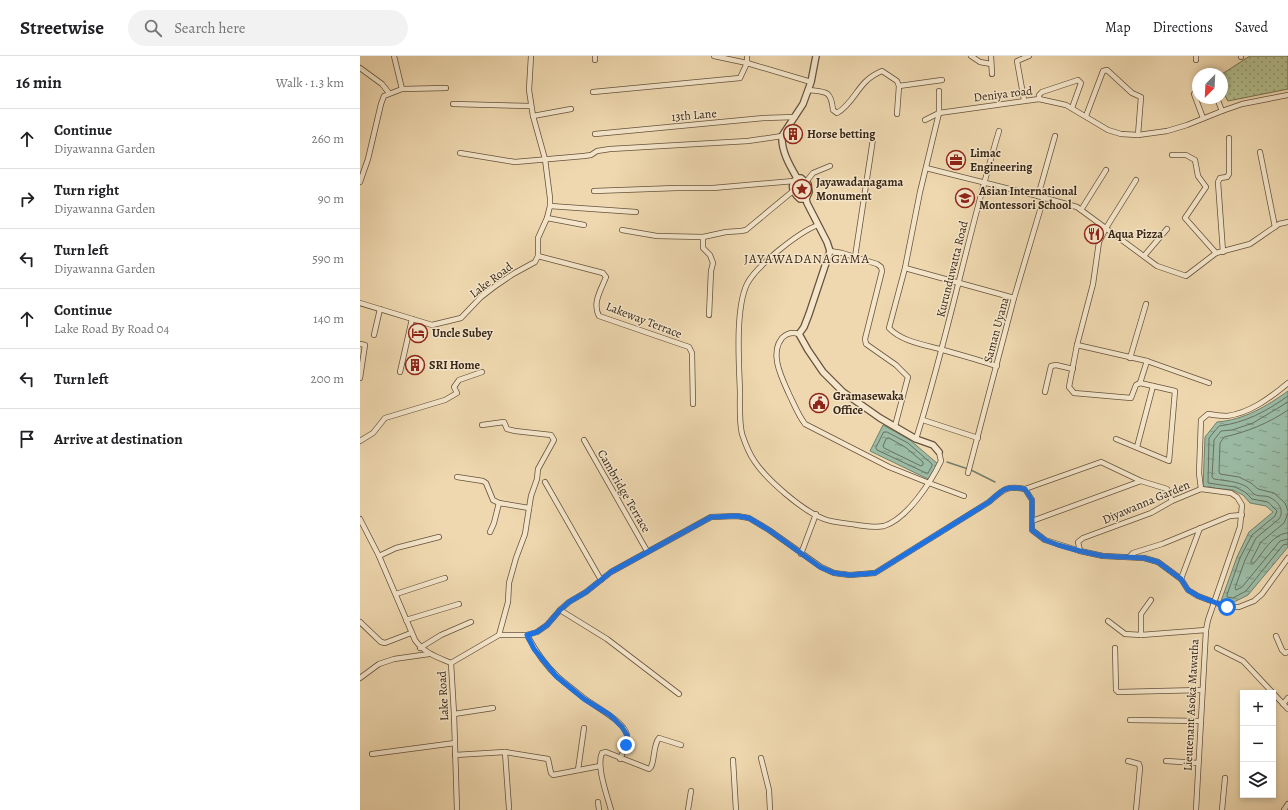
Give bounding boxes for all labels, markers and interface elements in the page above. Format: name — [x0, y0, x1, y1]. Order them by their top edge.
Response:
search box — [128, 10, 408, 46]
text: Streetwise — [20, 15, 104, 41]
icon: search — [142, 17, 164, 39]
text: Search here — [174, 18, 245, 38]
text: Map — [1105, 18, 1131, 37]
text: Directions — [1153, 18, 1213, 37]
text: Saved — [1235, 18, 1268, 37]
north arrow — [1192, 68, 1228, 104]
text: 16 min — [16, 71, 62, 94]
text: Walk · 1.3 km — [276, 74, 344, 91]
street label: Deniya road — [973, 82, 1034, 106]
street label: 13th Lane — [671, 105, 717, 125]
text: Continue — [54, 120, 112, 140]
building icon: Horse betting — [782, 123, 804, 145]
place label: Horse betting — [807, 126, 876, 142]
icon: ahead — [16, 128, 38, 150]
text: 260 m — [311, 130, 344, 147]
text: Diyawanna Garden — [54, 140, 155, 157]
place label: Limac Engineering — [970, 145, 1033, 175]
office icon: Limac Engineering — [945, 149, 967, 171]
place label: Jayawadanagama Monument — [816, 174, 903, 204]
place icon: Jayawadanagama Monument — [791, 178, 813, 200]
text: Turn right — [54, 180, 119, 200]
place label: Asian International Montessori School — [978, 183, 1078, 213]
school or university icon: Asian International Montessori School — [954, 187, 976, 209]
icon: right — [16, 188, 38, 210]
text: 90 m — [318, 190, 344, 207]
text: Diyawanna Garden — [54, 200, 155, 217]
street label: Kurunduwatta Road — [932, 218, 972, 319]
restaurant icon: Aqua Pizza — [1083, 223, 1105, 245]
place label: Aqua Pizza — [1107, 226, 1163, 242]
text: Turn left — [54, 240, 109, 260]
icon: left — [16, 248, 38, 270]
text: 590 m — [312, 250, 344, 267]
district label: JAYAWADANAGAMA — [744, 250, 870, 267]
street label: Lake Road — [466, 258, 516, 301]
text: Diyawanna Garden — [54, 260, 155, 277]
street label: Saman Uyana — [980, 295, 1013, 365]
street label: Lakeway Terrace — [604, 298, 684, 342]
text: Continue — [54, 300, 112, 320]
icon: ahead — [16, 308, 38, 330]
text: 140 m — [313, 310, 344, 327]
text: Lake Road By Road 04 — [54, 320, 169, 337]
hotel icon: Uncle Subey — [407, 322, 429, 344]
place label: Uncle Subey — [432, 325, 493, 341]
building icon: SRI Home — [404, 354, 426, 376]
place label: SRI Home — [429, 357, 481, 373]
icon: left — [16, 368, 38, 390]
text: Turn left — [54, 369, 109, 389]
text: 200 m — [311, 370, 344, 387]
place label: Gramasewaka Office — [833, 388, 904, 418]
public building icon: Gramasewaka Office — [808, 392, 830, 414]
icon: arrive — [16, 428, 38, 450]
text: Arrive at destination — [54, 429, 183, 449]
street label: Cambridge Terrace — [594, 446, 654, 536]
street label: Diyawanna Garden — [1100, 476, 1193, 528]
route start — [1218, 598, 1236, 616]
street label: Lieutenant Asoka Mawatha — [1180, 638, 1202, 772]
street label: Lake Road — [434, 670, 452, 721]
map controls — [1240, 690, 1276, 798]
button: + — [1240, 690, 1276, 726]
button: − — [1240, 726, 1276, 762]
route end — [617, 736, 635, 754]
button: layers — [1240, 762, 1276, 798]

